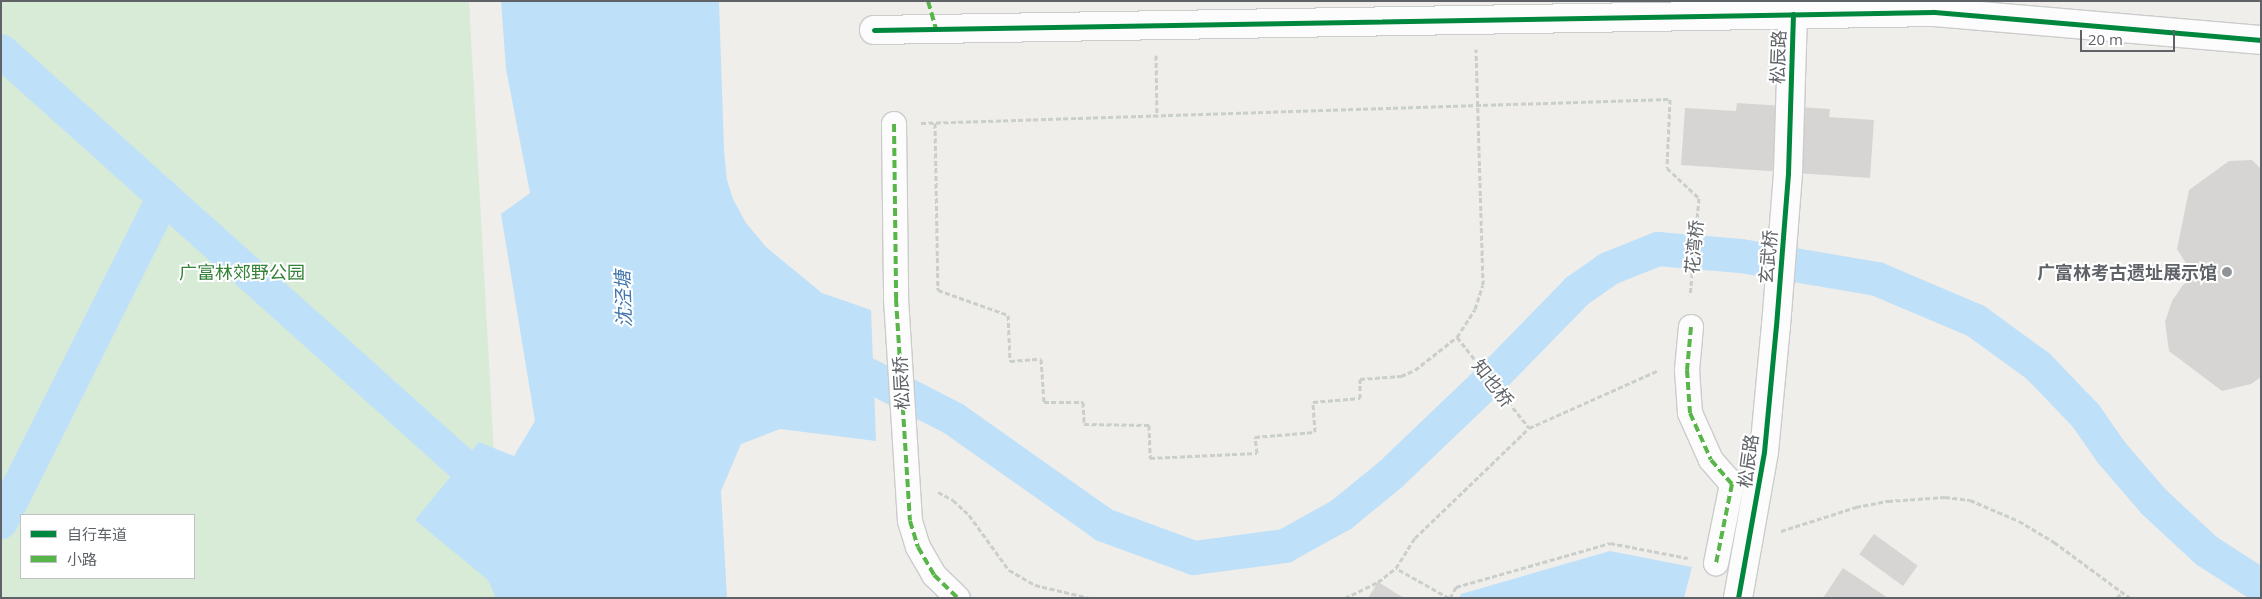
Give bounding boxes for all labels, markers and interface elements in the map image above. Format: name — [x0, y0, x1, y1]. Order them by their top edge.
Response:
scale bar — [2082, 20, 2177, 52]
text: 20 m — [2088, 29, 2123, 49]
street label: 松辰路 — [1766, 30, 1790, 84]
street label: 花湾桥 — [1681, 219, 1707, 275]
street label: 玄武桥 — [1755, 229, 1781, 285]
park label: 广富林郊野公园 — [179, 261, 305, 283]
place label: 广富林考古遗址展示馆 — [2037, 261, 2217, 283]
marker: 广富林考古遗址展示馆 — [2221, 266, 2233, 278]
water label: 沈泾塘 — [612, 270, 636, 328]
street label: 松辰桥 — [889, 355, 913, 411]
street label: 知也桥 — [1468, 355, 1518, 411]
street label: 松辰路 — [1734, 433, 1762, 489]
legend — [20, 514, 195, 579]
text: 自行车道 — [67, 524, 127, 544]
text: 小路 — [67, 549, 97, 569]

